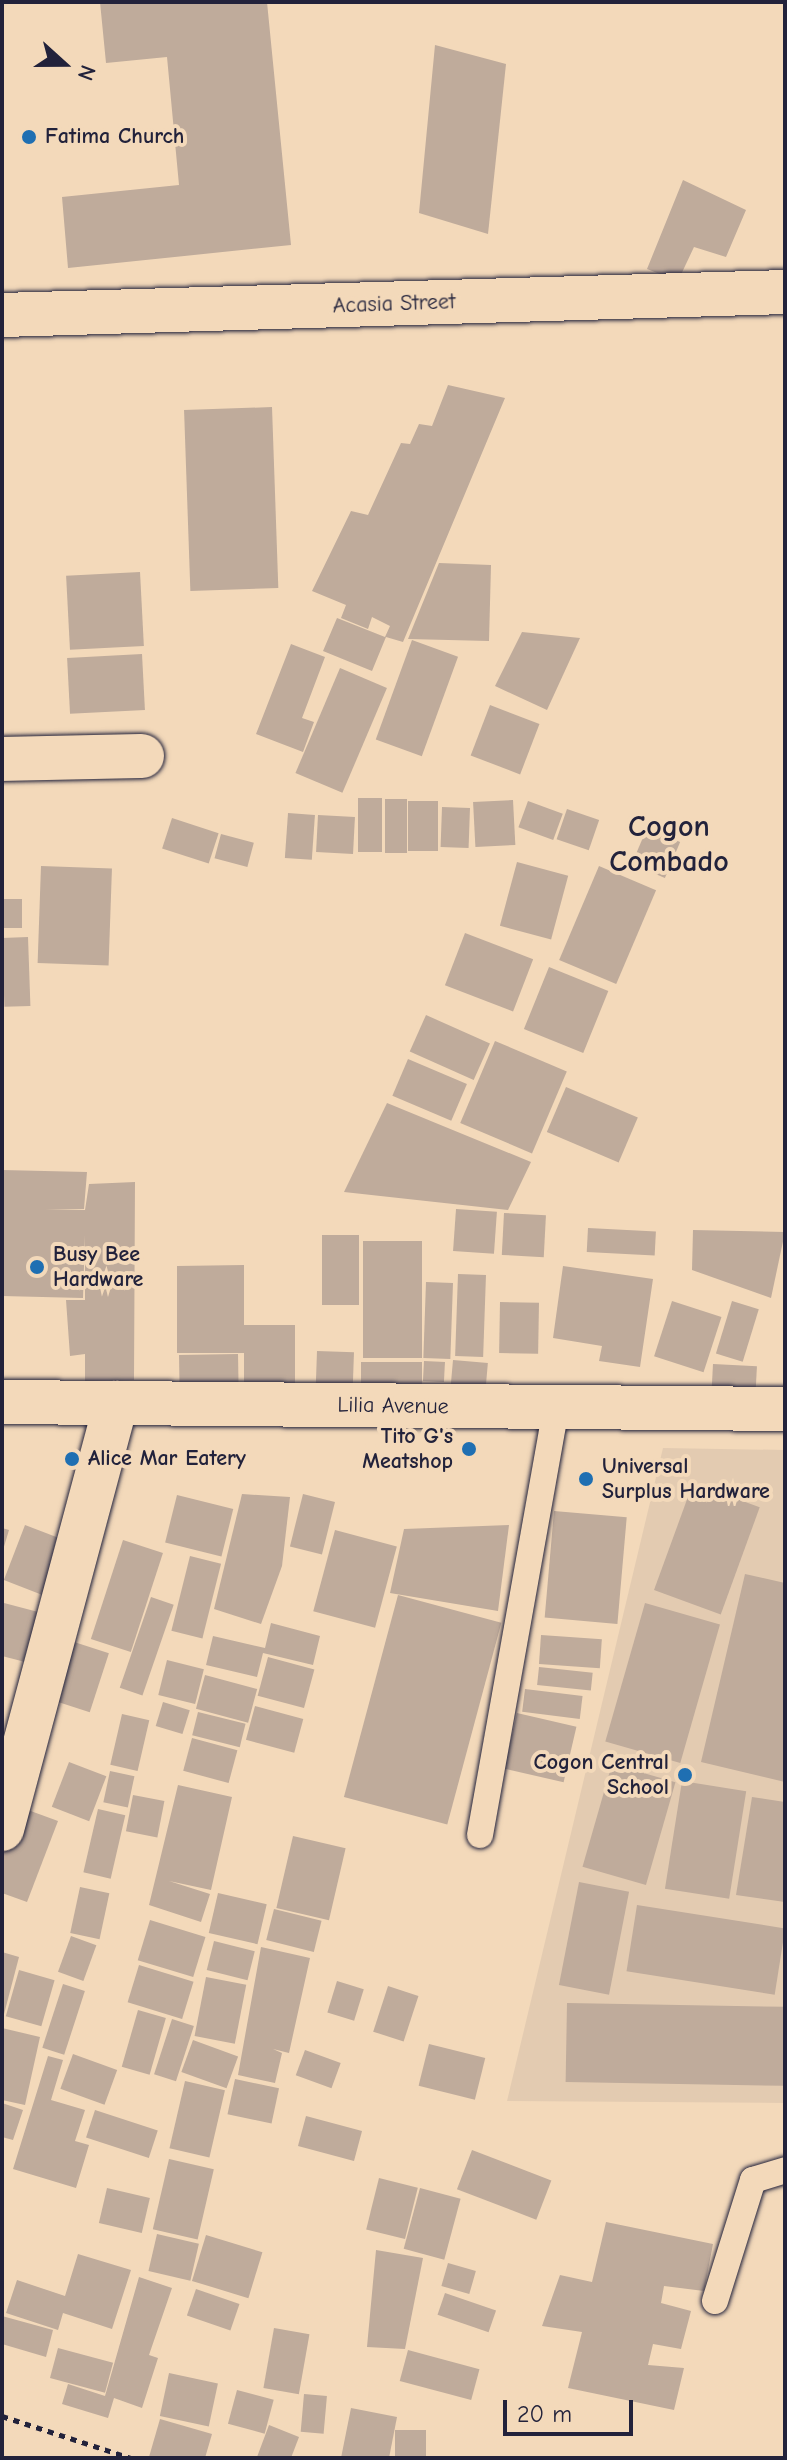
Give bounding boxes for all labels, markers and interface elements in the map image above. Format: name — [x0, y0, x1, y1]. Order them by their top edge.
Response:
north arrow — [24, 24, 104, 104]
text: N — [72, 61, 101, 84]
place label: Fatima Church — [45, 124, 184, 150]
marker: Fatima Church — [20, 128, 38, 146]
street label: Acasia Street — [332, 289, 456, 319]
district label: Cogon Combado — [609, 809, 729, 880]
place label: Busy Bee Hardware — [53, 1241, 143, 1292]
marker: Busy Bee Hardware — [28, 1258, 46, 1276]
street label: Lilia Avenue — [337, 1392, 449, 1420]
place label: Tito G's Meatshop — [362, 1423, 453, 1474]
marker: Tito G's Meatshop — [460, 1440, 478, 1458]
place label: Alice Mar Eatery — [88, 1446, 246, 1472]
marker: Alice Mar Eatery — [63, 1450, 81, 1468]
place label: Universal Surplus Hardware — [602, 1453, 770, 1504]
marker: Universal Surplus Hardware — [577, 1470, 595, 1488]
place label: Cogon Central School — [533, 1749, 669, 1800]
marker: Cogon Central School — [676, 1766, 694, 1784]
scale bar — [507, 2384, 637, 2434]
text: 20 m — [517, 2400, 572, 2428]

